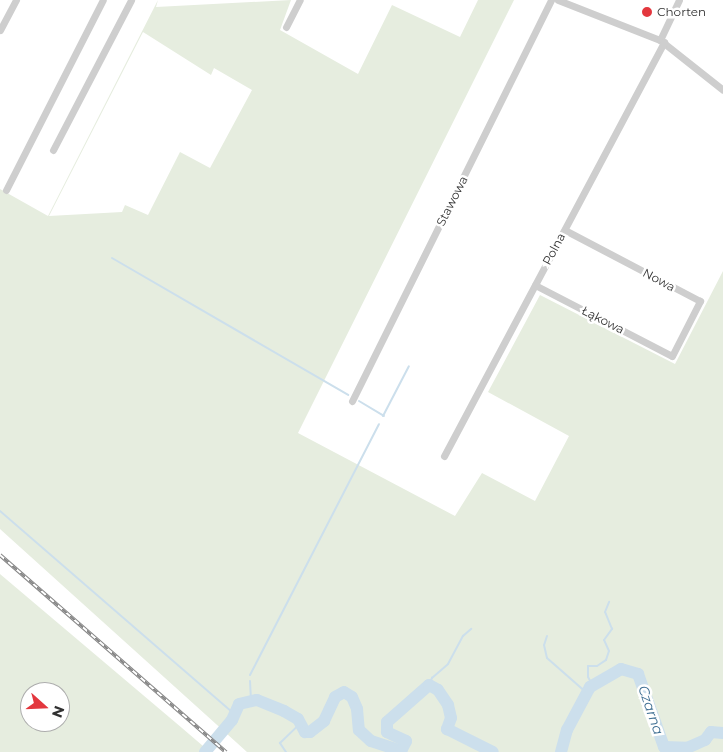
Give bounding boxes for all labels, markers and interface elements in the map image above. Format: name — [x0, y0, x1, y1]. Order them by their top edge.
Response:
place label: Chorten — [657, 5, 706, 19]
marker: Chorten — [641, 6, 653, 18]
street label: Stawowa — [433, 174, 471, 228]
street label: Polna — [540, 230, 568, 268]
street label: Nowa — [640, 266, 678, 294]
street label: Łąkowa — [579, 303, 627, 337]
north arrow — [20, 682, 70, 732]
water label: Czarna — [635, 683, 667, 737]
text: N — [48, 703, 69, 720]

